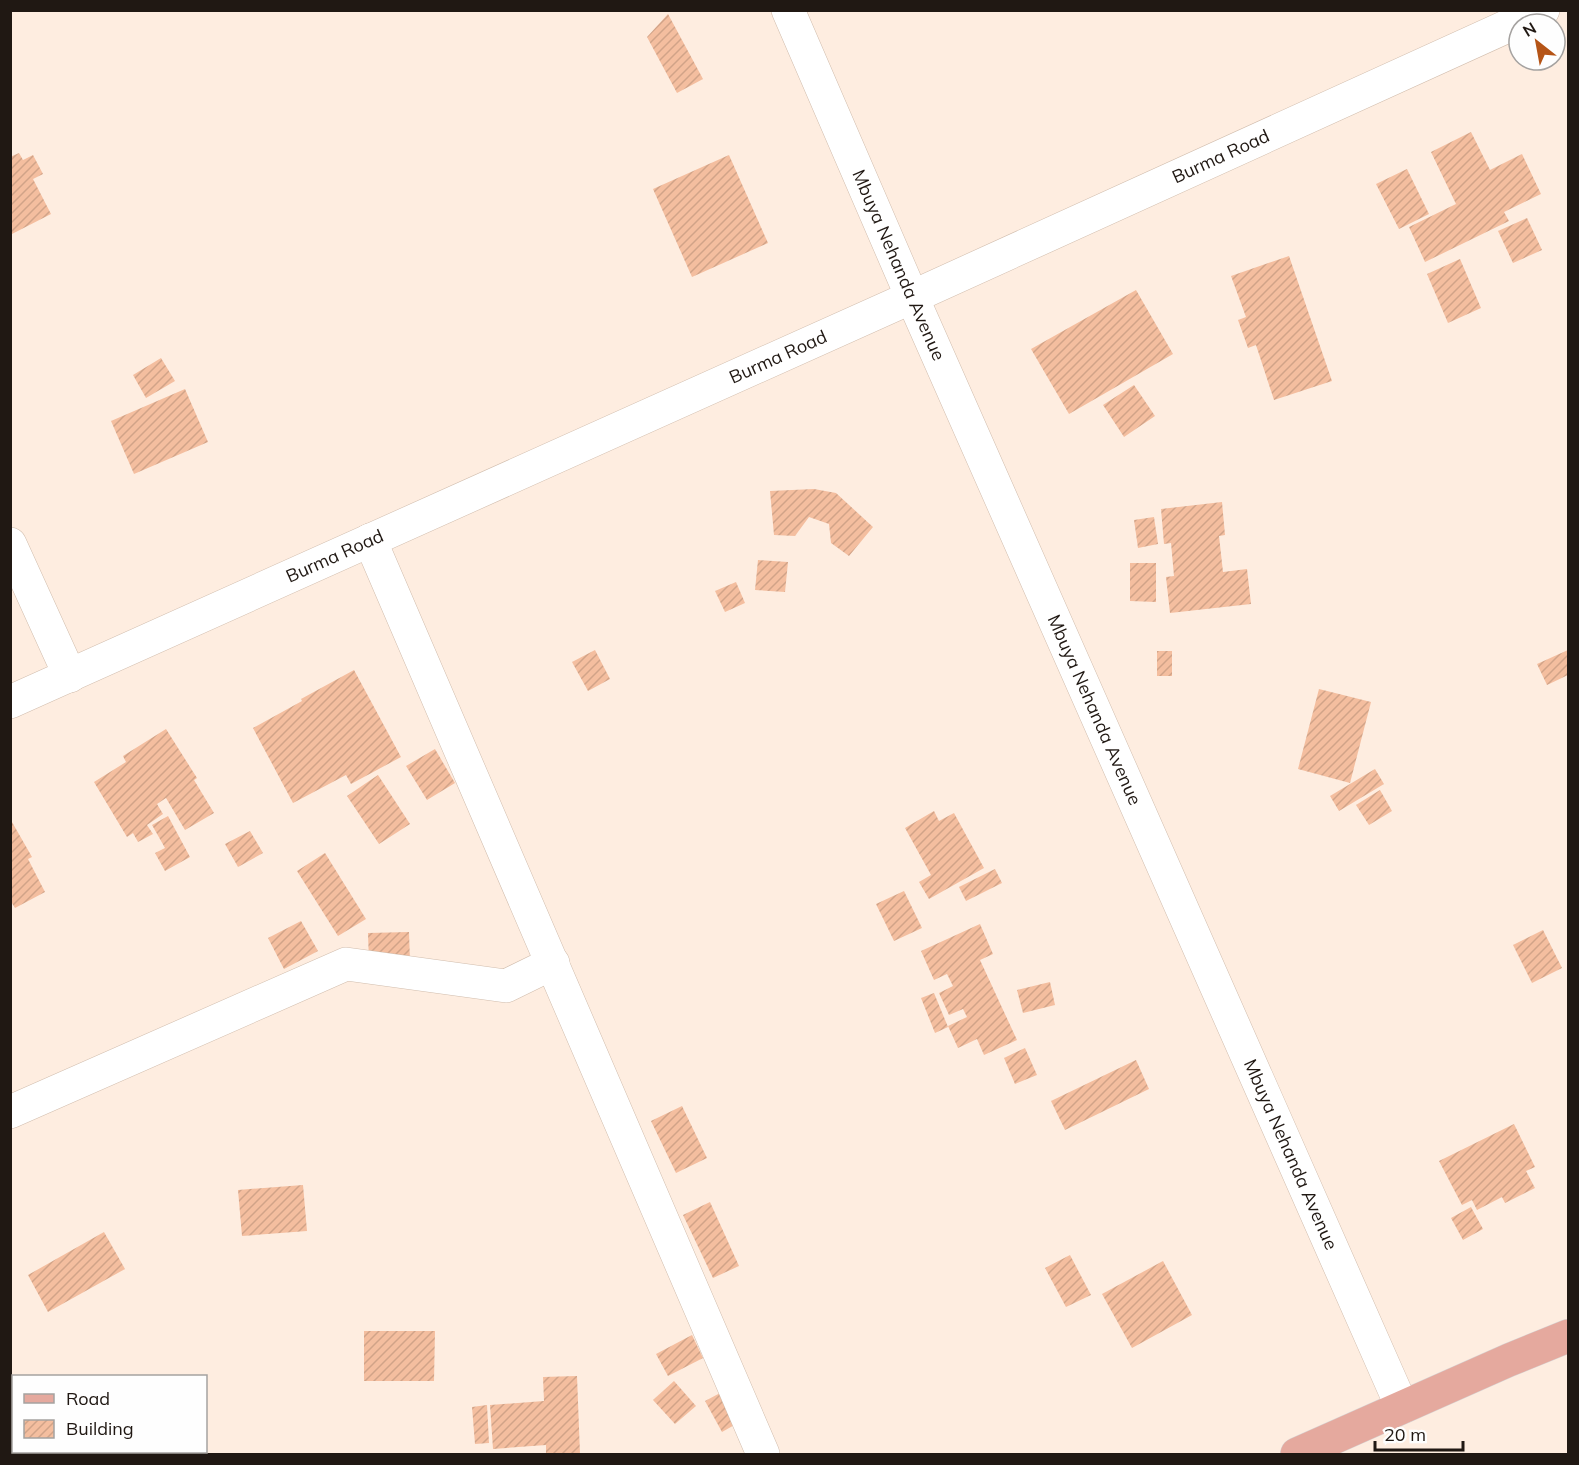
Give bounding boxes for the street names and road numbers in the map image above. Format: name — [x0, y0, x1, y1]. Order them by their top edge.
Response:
street label: Burma Road — [1168, 124, 1273, 188]
street label: Mbuya Nehanda Avenue — [847, 166, 951, 364]
street label: Burma Road — [725, 325, 830, 389]
street label: Burma Road — [282, 524, 387, 588]
street label: Mbuya Nehanda Avenue — [1043, 611, 1147, 809]
street label: Mbuya Nehanda Avenue — [1239, 1056, 1343, 1253]

